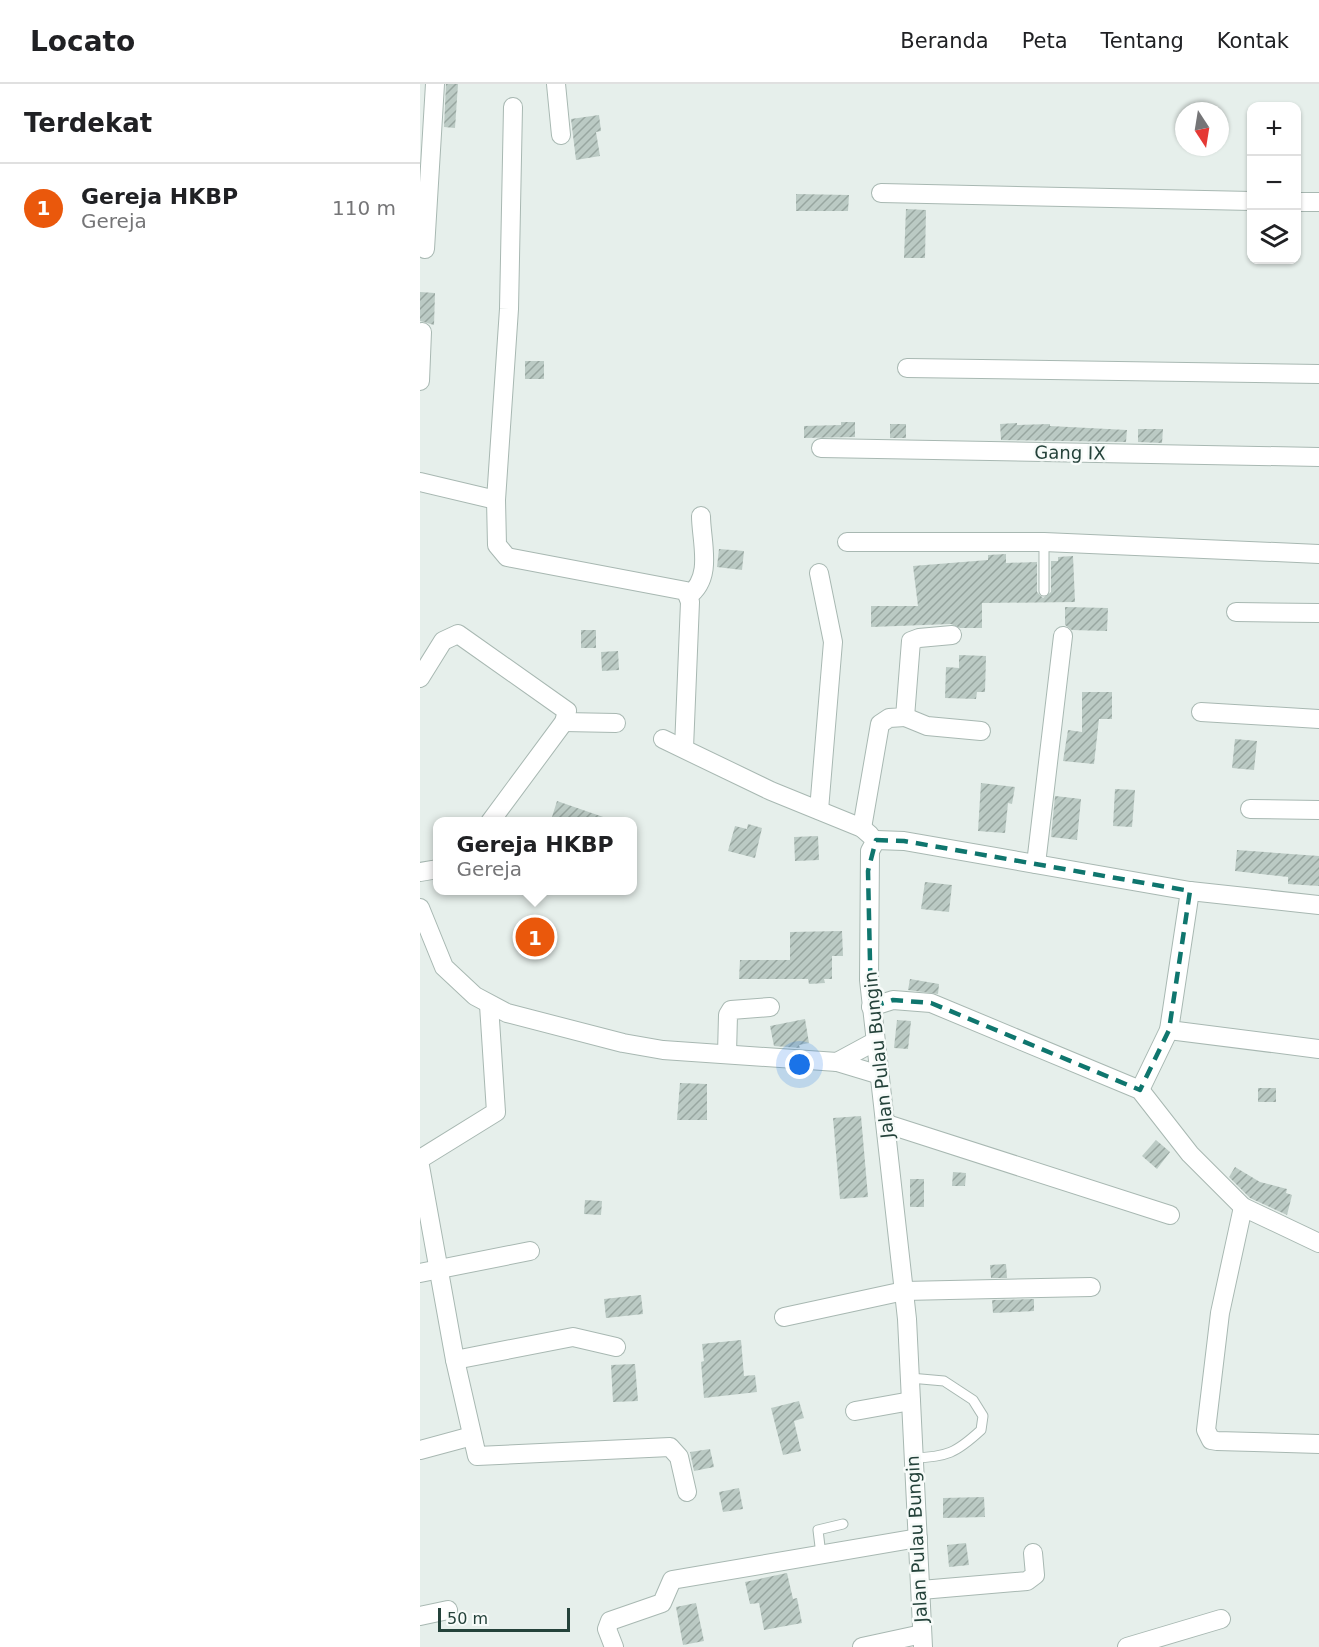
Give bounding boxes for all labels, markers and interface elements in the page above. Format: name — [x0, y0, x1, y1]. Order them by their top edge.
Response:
text: Locato — [30, 25, 135, 58]
text: Beranda — [900, 29, 989, 53]
text: Peta — [1022, 29, 1068, 53]
text: Tentang — [1101, 29, 1184, 53]
text: Kontak — [1217, 29, 1289, 53]
north arrow — [1175, 102, 1229, 156]
map controls — [1247, 102, 1301, 264]
button: + — [1247, 102, 1301, 156]
text: Terdekat — [24, 108, 152, 138]
button: − — [1247, 156, 1301, 210]
text: Gereja HKBP — [81, 184, 238, 209]
text: 1 — [37, 196, 50, 220]
text: 110 m — [332, 196, 396, 220]
text: Gereja — [81, 209, 147, 233]
button: layers — [1247, 210, 1301, 264]
street label: Gang IX — [1034, 441, 1106, 464]
popup — [433, 817, 637, 895]
text: Gereja HKBP — [456, 832, 614, 857]
text: Gereja — [456, 857, 522, 881]
pin: 1 — [516, 914, 554, 960]
street label: Jalan Pulau Bungin — [859, 971, 898, 1140]
your location — [785, 1050, 814, 1079]
street label: Jalan Pulau Bungin — [902, 1455, 931, 1624]
scale bar — [438, 1605, 570, 1632]
text: 50 m — [447, 1609, 488, 1628]

